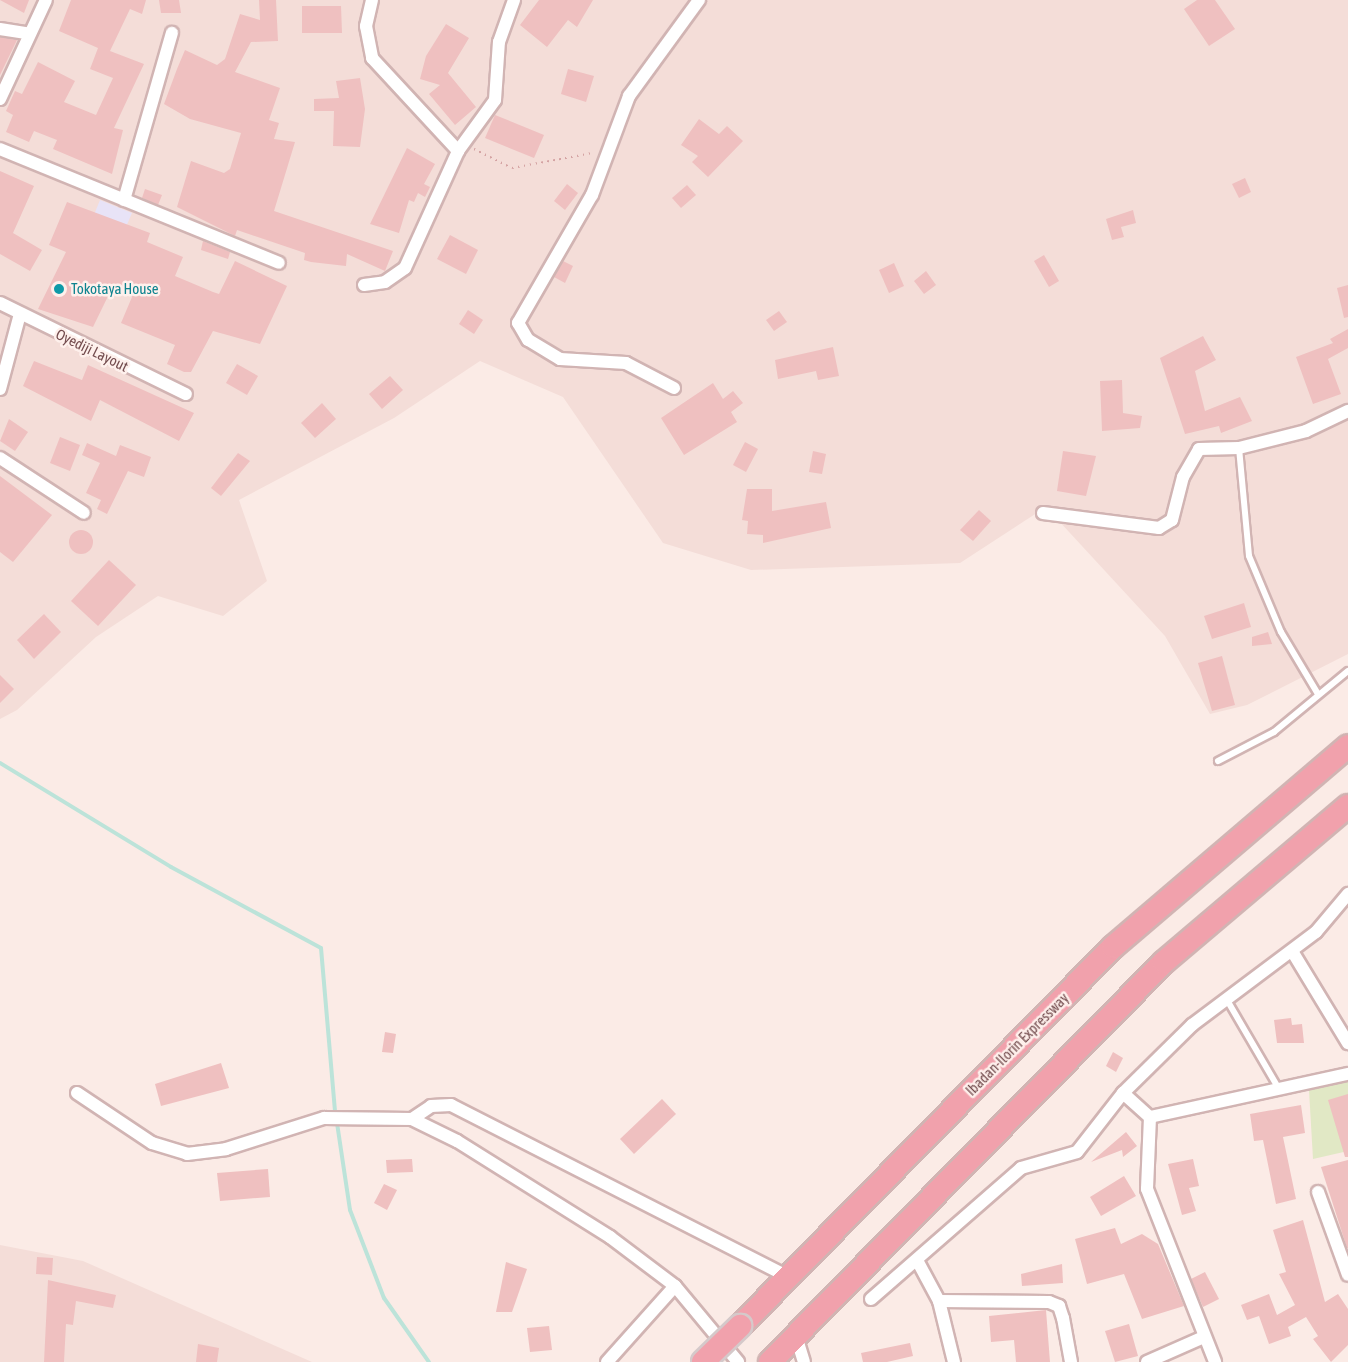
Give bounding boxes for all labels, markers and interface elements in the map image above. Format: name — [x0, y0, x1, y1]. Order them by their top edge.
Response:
place label: Tokotaya House — [71, 280, 159, 298]
marker: Tokotaya House — [52, 282, 66, 296]
street label: Oyediji Layout — [53, 325, 131, 375]
street label: Ibadan-Ilorin Expressway — [962, 989, 1072, 1099]

